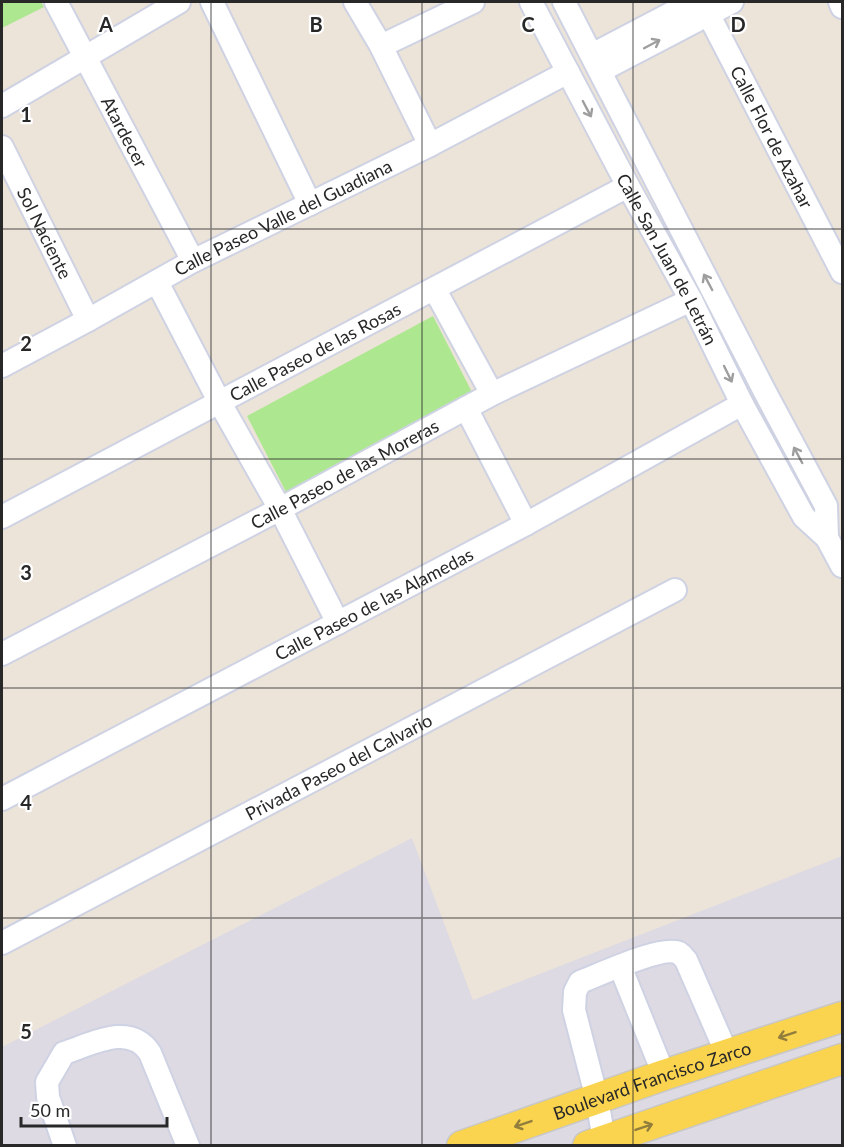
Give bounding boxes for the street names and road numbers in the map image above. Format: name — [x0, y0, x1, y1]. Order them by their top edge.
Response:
street label: Calle Flor de Azahar — [726, 62, 818, 212]
street label: Atardecer — [97, 93, 153, 172]
street label: Calle Paseo Valle del Guadiana — [170, 154, 395, 280]
street label: Calle San Juan de Letrán — [612, 170, 722, 348]
street label: Sol Naciente — [13, 183, 77, 282]
street label: Calle Paseo de las Rosas — [226, 297, 404, 406]
street label: Calle Paseo de las Moreras — [247, 414, 443, 533]
street label: Calle Paseo de las Alamedas — [271, 543, 477, 665]
street label: Privada Paseo del Calvario — [241, 709, 436, 824]
street label: Boulevard Francisco Zarco — [550, 1036, 754, 1124]

